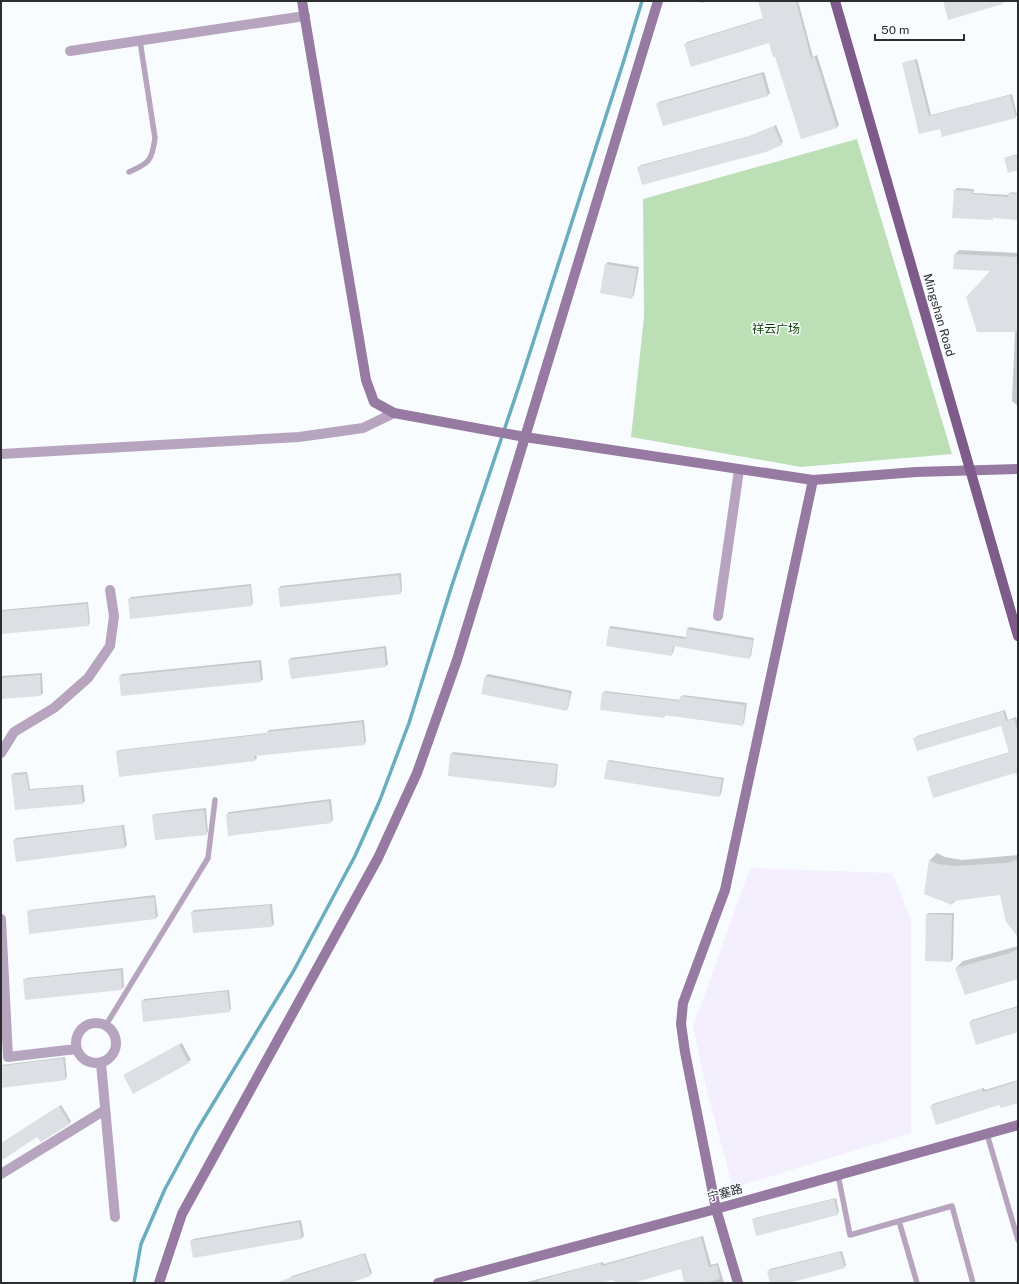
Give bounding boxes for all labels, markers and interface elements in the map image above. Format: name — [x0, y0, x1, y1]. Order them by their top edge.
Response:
scale bar — [875, 16, 964, 42]
text: 50 m — [881, 23, 909, 37]
street label: Mingshan Road — [920, 272, 958, 358]
park label: 祥云广场 — [752, 322, 800, 336]
street label: 宁塞路 — [706, 1182, 744, 1204]

